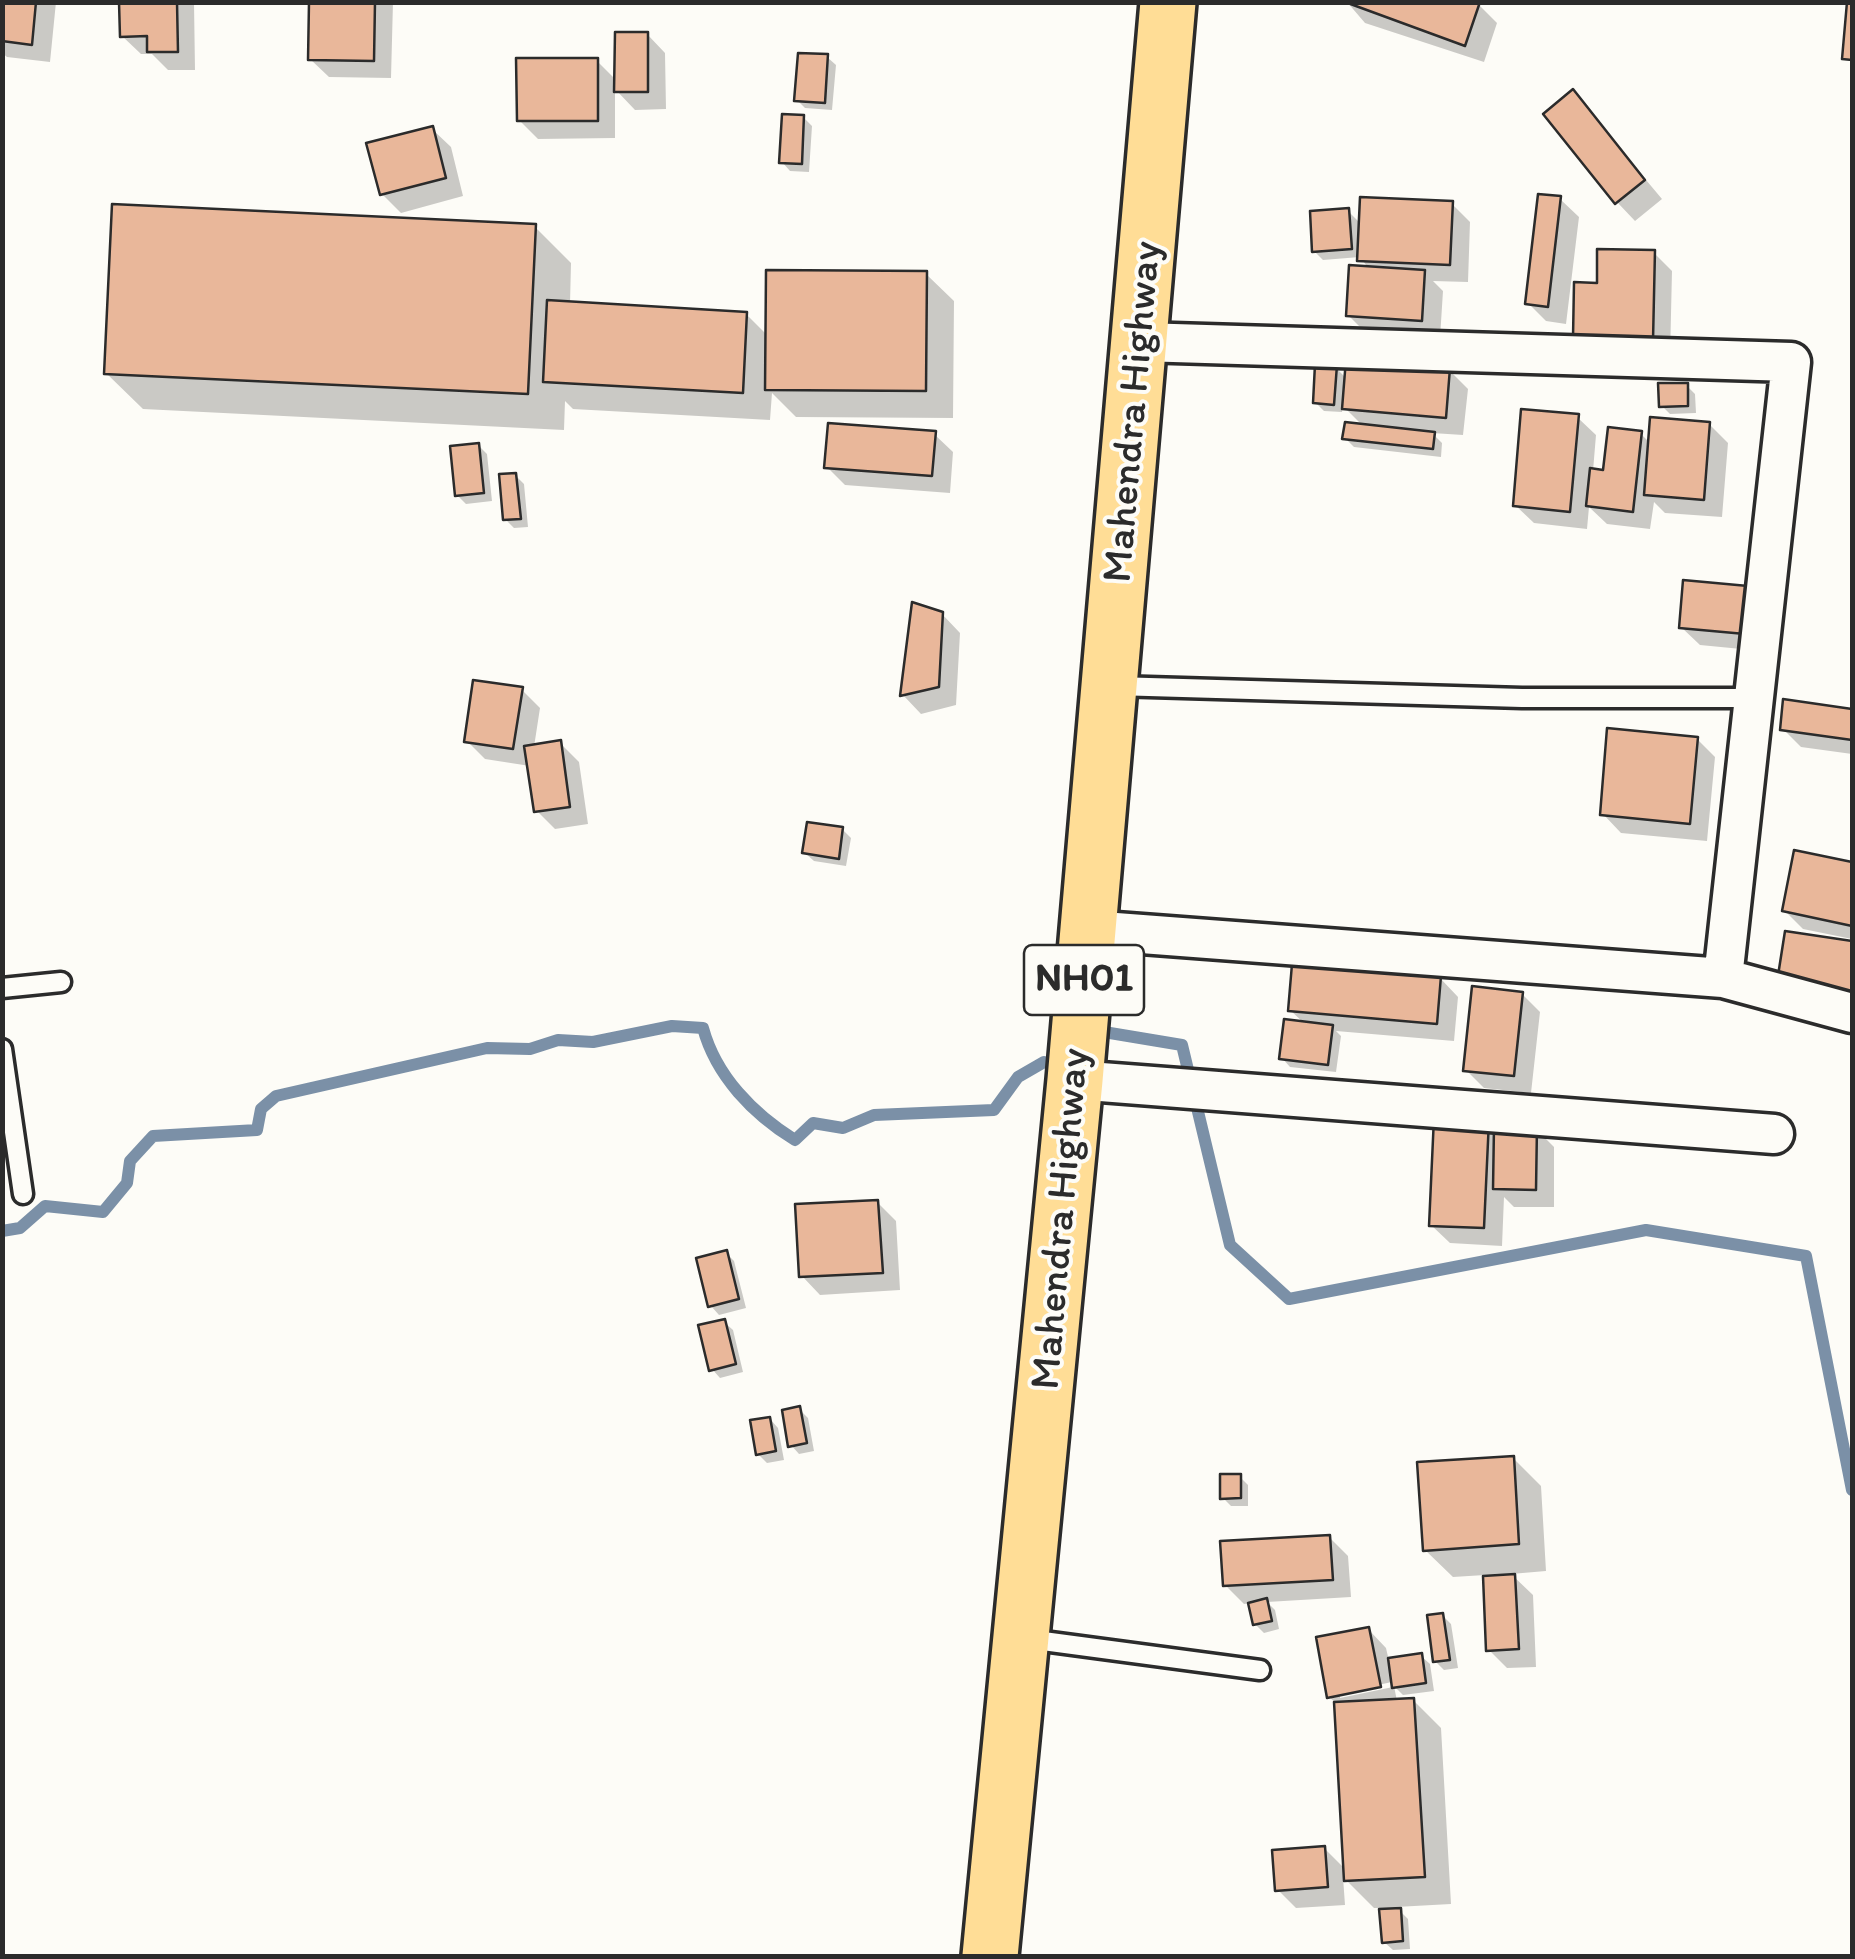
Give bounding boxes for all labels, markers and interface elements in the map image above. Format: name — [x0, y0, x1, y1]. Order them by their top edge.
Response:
street label: Mahendra Highway — [1094, 239, 1174, 585]
road number: NH01 — [1024, 945, 1144, 1015]
street label: Mahendra Highway — [1022, 1046, 1102, 1392]

